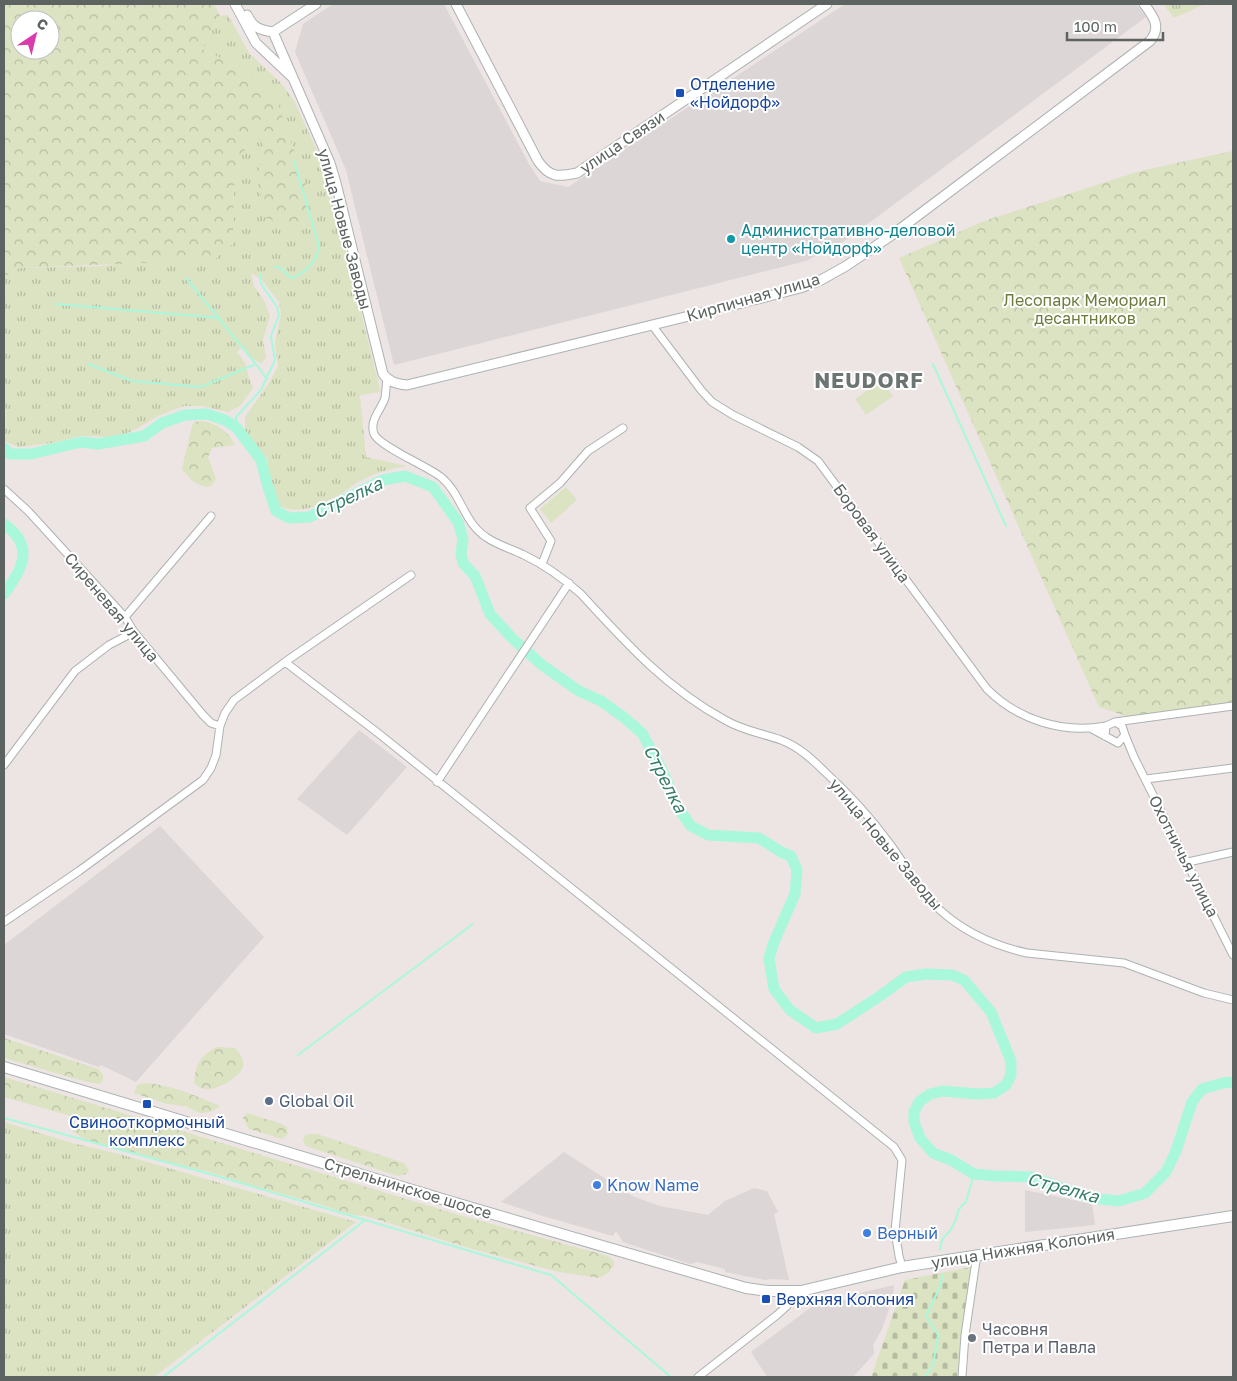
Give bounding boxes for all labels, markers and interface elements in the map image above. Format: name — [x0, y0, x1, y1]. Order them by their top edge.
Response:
north arrow — [10, 10, 60, 60]
scale bar — [1067, 10, 1163, 42]
text: С — [34, 14, 52, 34]
text: 100 m — [1074, 17, 1117, 35]
place label: Отделение «Нойдорф» — [690, 74, 780, 112]
marker: Отделение «Нойдорф» — [674, 87, 686, 99]
street label: улица Связи — [576, 106, 668, 178]
street label: улица Новые Заводы — [314, 146, 376, 312]
place label: Административно-деловой центр «Нойдорф» — [741, 220, 956, 258]
marker: Административно-деловой центр «Нойдорф» — [725, 233, 737, 245]
street label: Кирпичная улица — [684, 268, 822, 326]
park label: Лесопарк Мемориал десантников — [1004, 290, 1166, 328]
district label: NEUDORF — [814, 367, 924, 393]
water label: Стрелка — [310, 471, 386, 523]
street label: Боровая улица — [829, 479, 915, 587]
street label: Сиреневая улица — [60, 548, 164, 666]
water label: Стрелка — [639, 741, 693, 817]
street label: улица Новые Заводы — [825, 774, 947, 914]
street label: Охотничья улица — [1145, 792, 1223, 920]
place label: Global Oil — [279, 1091, 354, 1111]
marker: Global Oil — [263, 1095, 275, 1107]
marker: Свинооткормочный комплекс — [141, 1098, 153, 1110]
place label: Свинооткормочный комплекс — [69, 1112, 225, 1150]
street label: Стрельнинское шоссе — [322, 1153, 494, 1223]
water label: Стрелка — [1025, 1167, 1102, 1207]
place label: Know Name — [607, 1175, 699, 1195]
marker: Know Name — [591, 1179, 603, 1191]
place label: Верный — [877, 1223, 938, 1243]
street label: улица Нижняя Колония — [930, 1224, 1116, 1272]
marker: Верный — [861, 1227, 873, 1239]
place label: Верхняя Колония — [776, 1289, 914, 1309]
marker: Верхняя Колония — [760, 1293, 772, 1305]
place label: Часовня Петра и Павла — [982, 1319, 1096, 1357]
marker: Часовня Петра и Павла — [966, 1332, 978, 1344]

